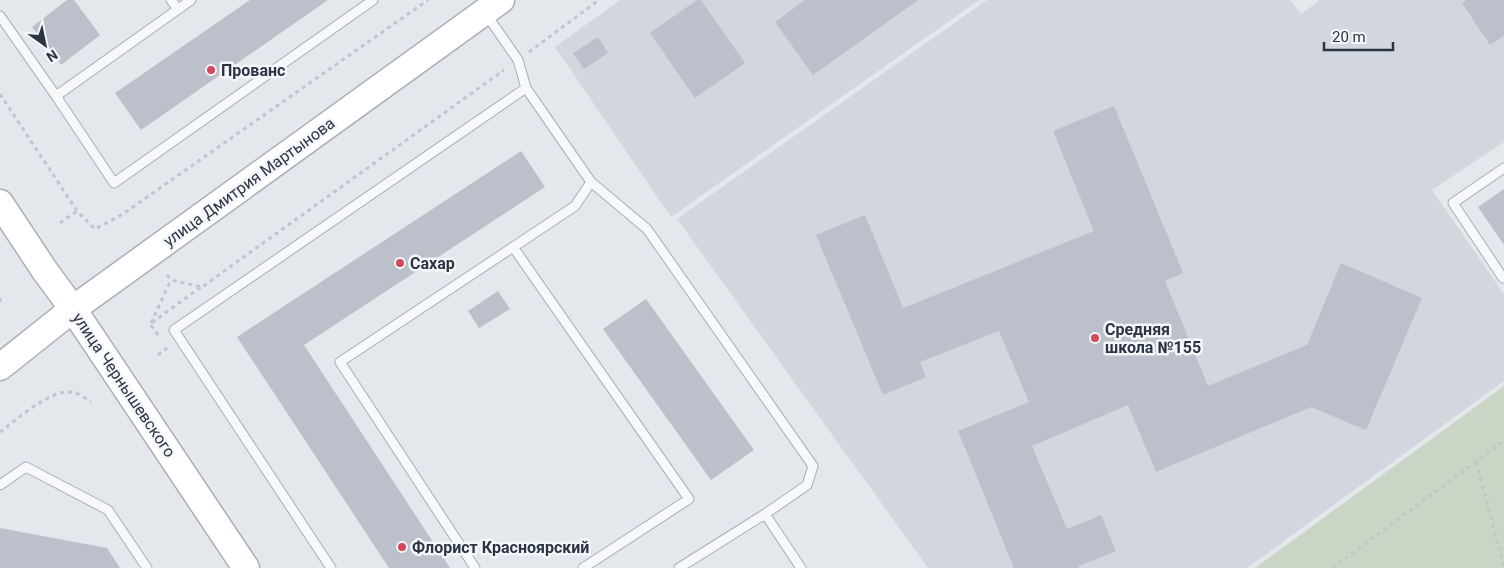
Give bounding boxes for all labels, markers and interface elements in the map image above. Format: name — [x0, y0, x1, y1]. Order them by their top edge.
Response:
north arrow — [20, 20, 70, 70]
scale bar — [1324, 20, 1393, 52]
text: 20 m — [1332, 28, 1366, 46]
text: N — [44, 46, 61, 65]
place label: Прованс — [221, 61, 285, 80]
marker: Прованс — [205, 64, 217, 76]
street label: улица Дмитрия Мартынова — [160, 113, 338, 251]
place label: Сахар — [410, 254, 455, 273]
marker: Сахар — [394, 257, 406, 269]
street label: улица Чернышевского — [69, 309, 179, 461]
place label: Средняя школа №155 — [1105, 320, 1201, 357]
marker: Средняя школа №155 — [1089, 332, 1101, 344]
place label: Флорист Красноярский — [412, 538, 589, 557]
marker: Флорист Красноярский — [396, 541, 408, 553]

